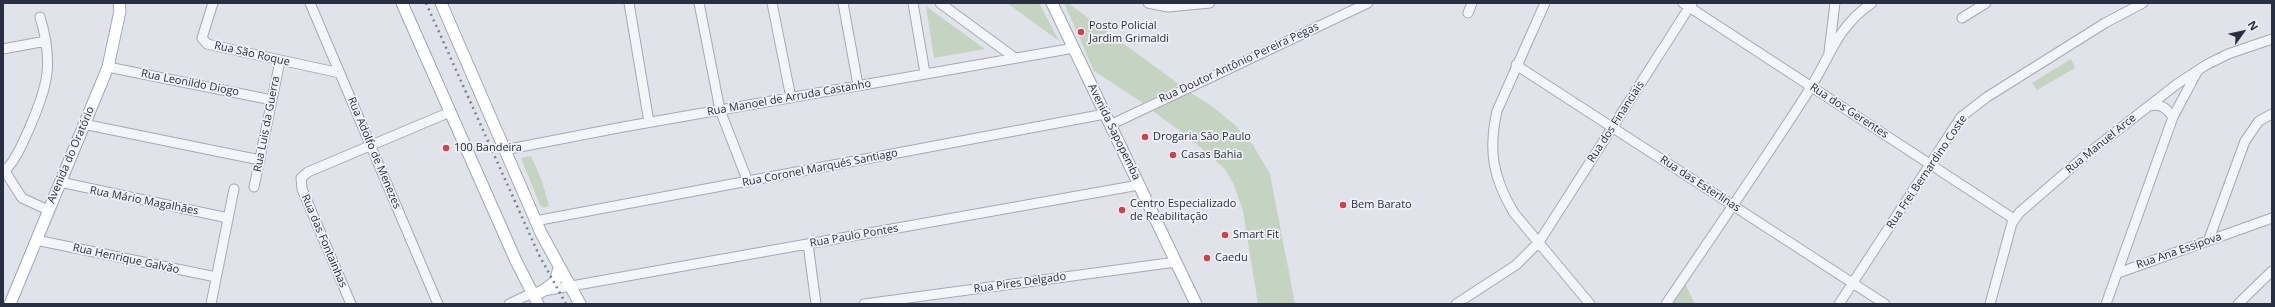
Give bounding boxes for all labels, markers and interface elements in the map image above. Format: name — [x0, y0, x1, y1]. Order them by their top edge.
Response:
north arrow — [2223, 12, 2263, 52]
text: N — [2245, 17, 2262, 33]
place label: Posto Policial Jardim Grimaldi — [1089, 19, 1169, 45]
street label: Rua Doutor Antônio Pereira Pegas — [1157, 20, 1321, 106]
marker: Posto Policial Jardim Grimaldi — [1076, 27, 1086, 37]
street label: Rua São Roque — [213, 39, 291, 69]
street label: Rua Leonildo Diogo — [140, 67, 240, 99]
street label: Rua Luis da Guerra — [251, 75, 283, 173]
street label: Rua Manoel de Arruda Castanho — [706, 77, 872, 119]
street label: Rua dos Financiais — [1585, 79, 1647, 165]
street label: Rua dos Gerentes — [1807, 81, 1891, 141]
street label: Avenida Sapopemba — [1085, 82, 1143, 182]
street label: Rua Adolfo de Menezes — [344, 95, 404, 211]
street label: Avenida do Oratório — [45, 105, 97, 205]
street label: Rua Manuel Arce — [2063, 112, 2139, 176]
street label: Rua Frei Bernardino Coste — [1884, 113, 1970, 231]
place label: Drogaria São Paulo — [1153, 130, 1251, 144]
marker: Drogaria São Paulo — [1140, 132, 1150, 142]
place label: 100 Bandeira — [454, 141, 522, 155]
marker: 100 Bandeira — [441, 143, 451, 153]
street label: Rua Coronel Marqués Santiago — [741, 146, 899, 190]
place label: Casas Bahia — [1181, 148, 1242, 162]
marker: Casas Bahia — [1168, 150, 1178, 160]
street label: Rua das Esterlinas — [1657, 153, 1743, 215]
street label: Rua Mário Magalhães — [89, 184, 199, 218]
street label: Rua das Fontainhas — [298, 192, 350, 290]
place label: Centro Especializado de Reabilitação — [1130, 197, 1236, 223]
place label: Bem Barato — [1351, 198, 1412, 212]
marker: Bem Barato — [1338, 200, 1348, 210]
marker: Centro Especializado de Reabilitação — [1117, 205, 1127, 215]
street label: Rua Paulo Pontes — [809, 222, 899, 250]
place label: Smart Fit — [1233, 228, 1279, 242]
marker: Smart Fit — [1220, 230, 1230, 240]
street label: Rua Ana Essipova — [2135, 230, 2223, 272]
street label: Rua Henrique Galvão — [72, 241, 180, 277]
place label: Caedu — [1215, 251, 1248, 265]
marker: Caedu — [1202, 253, 1212, 263]
street label: Rua Pires Delgado — [973, 270, 1067, 296]

